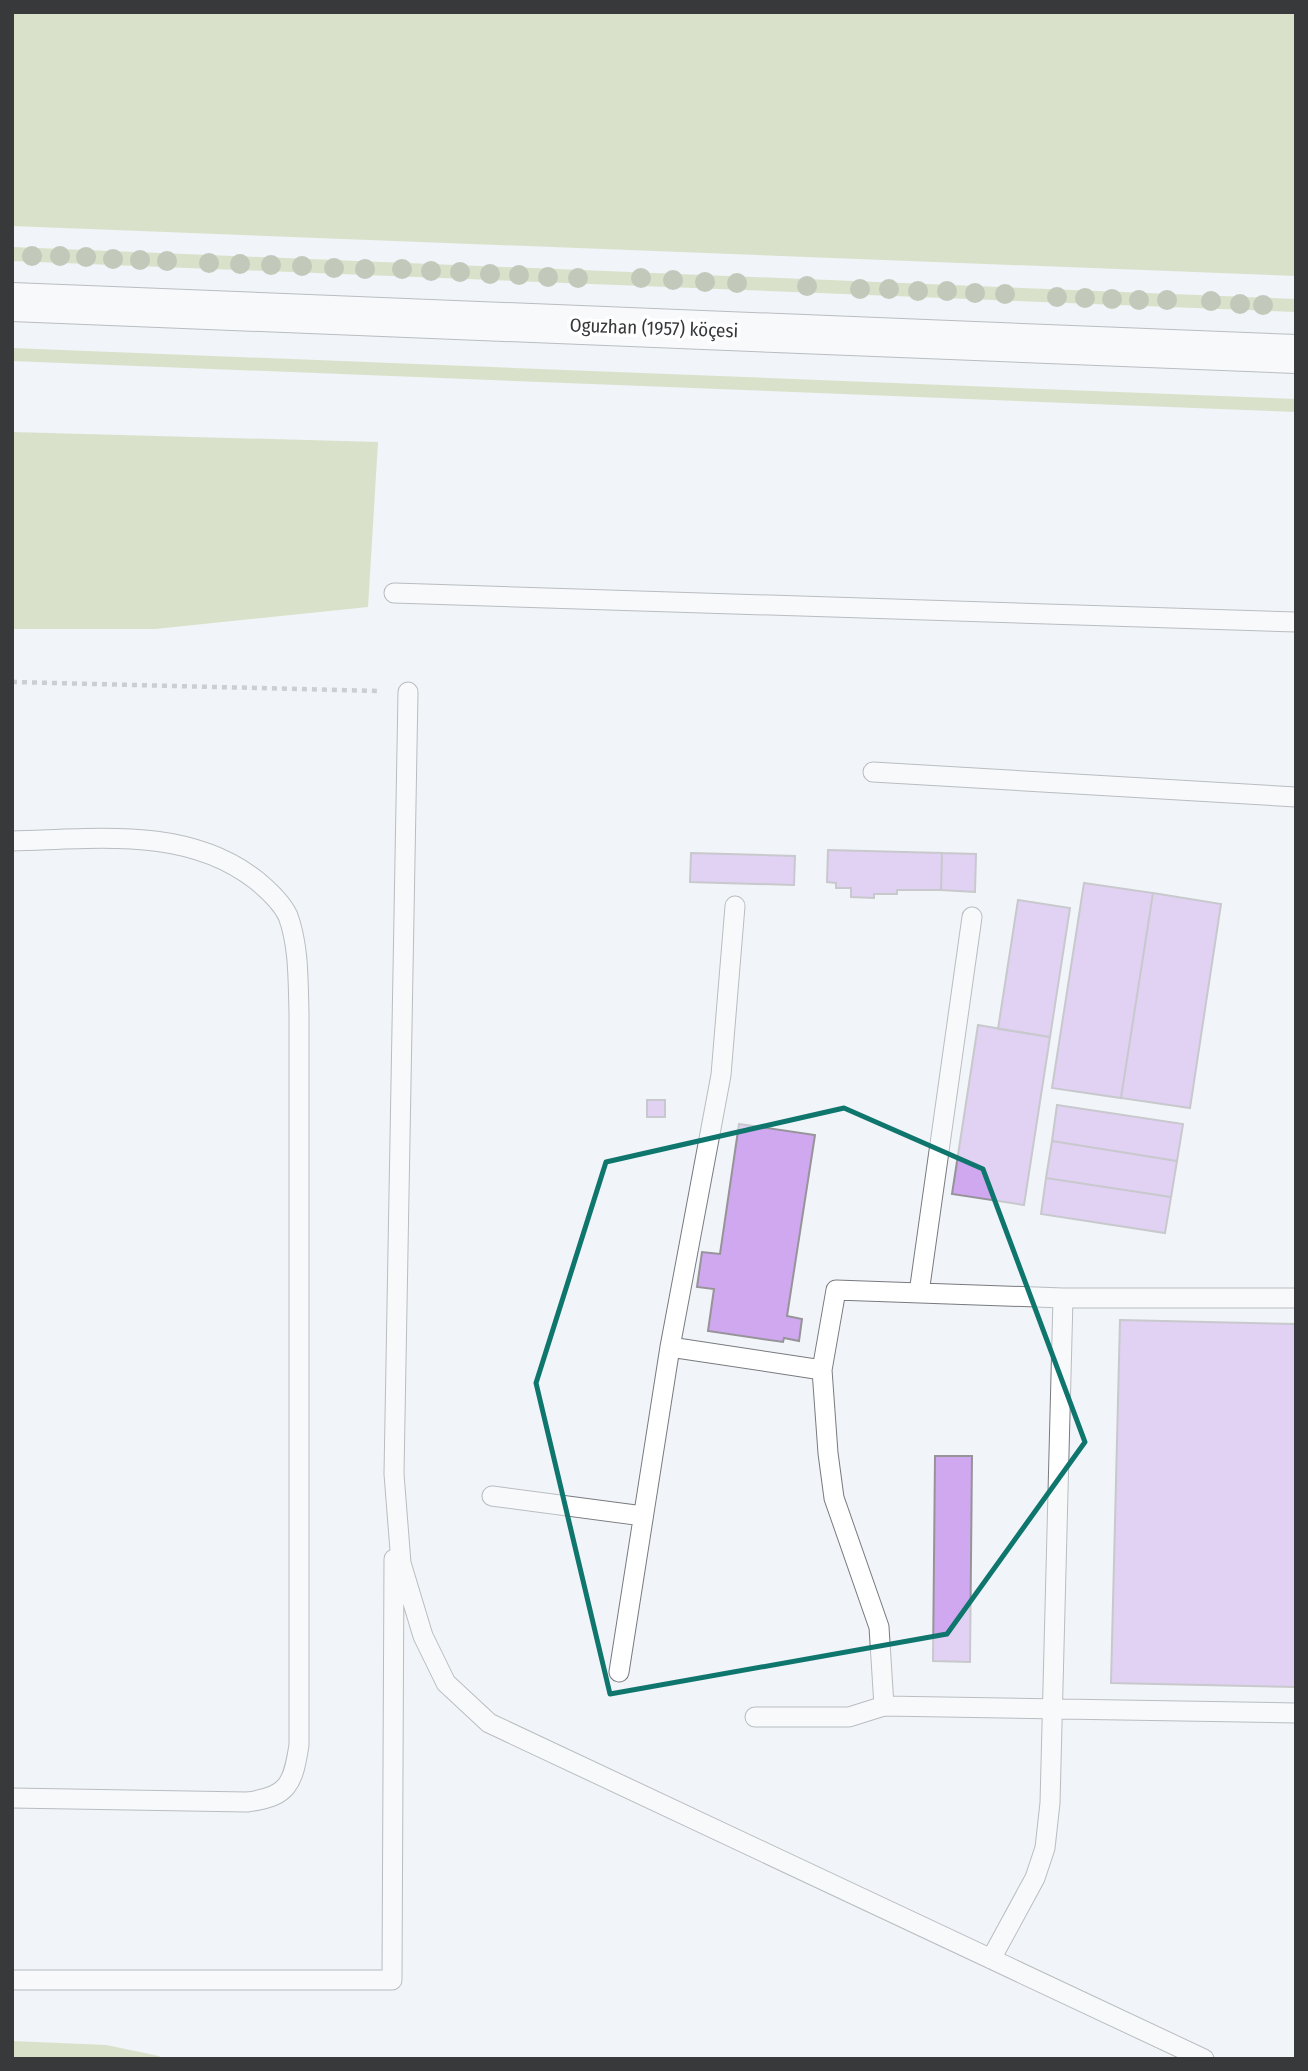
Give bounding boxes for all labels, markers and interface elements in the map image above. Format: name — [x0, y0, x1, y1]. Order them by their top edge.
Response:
street label: Oguzhan (1957) köçesi — [569, 314, 739, 342]

